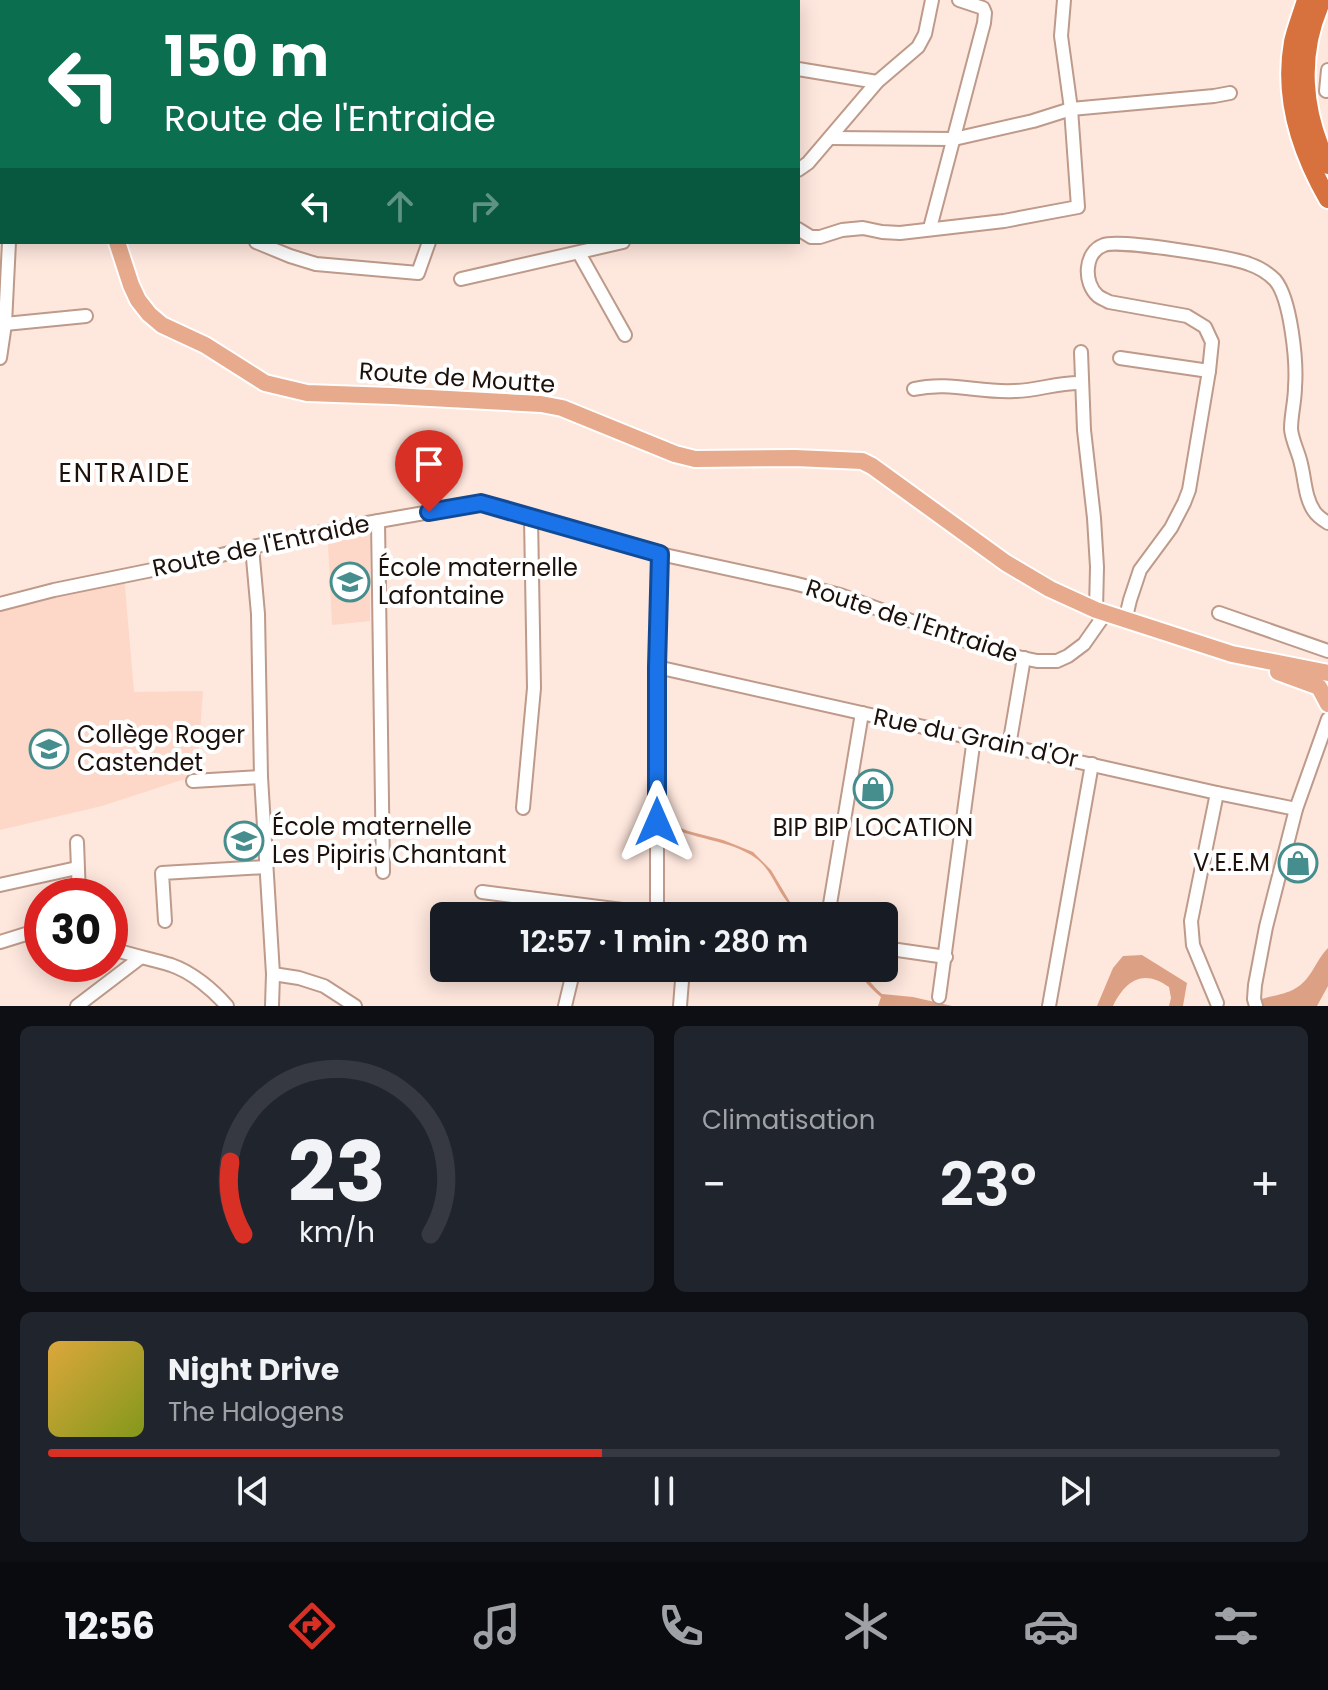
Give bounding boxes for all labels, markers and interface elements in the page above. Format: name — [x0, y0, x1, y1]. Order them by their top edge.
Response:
text: 150 m — [164, 17, 329, 96]
icon: left — [32, 32, 136, 136]
text: Route de l'Entraide — [164, 93, 496, 144]
icon: left — [294, 184, 338, 228]
icon: ahead — [378, 184, 422, 228]
icon: right — [462, 184, 506, 228]
street label: Route de Moutte — [358, 354, 556, 401]
pin — [395, 430, 463, 512]
icon: arrive — [407, 442, 451, 486]
district label: ENTRAIDE — [58, 455, 192, 491]
street label: Route de l'Entraide — [149, 506, 372, 585]
place label: École maternelle Lafontaine — [378, 551, 578, 612]
school or university icon: École maternelle Lafontaine — [329, 561, 371, 603]
street label: Route de l'Entraide — [802, 571, 1022, 670]
street label: Rue du Grain d'Or — [871, 700, 1082, 775]
place label: Collège Roger Castendet — [77, 718, 245, 779]
school or university icon: Collège Roger Castendet — [28, 728, 70, 770]
shop icon: BIP BIP LOCATION — [852, 768, 894, 810]
position arrow — [615, 780, 699, 864]
place label: École maternelle Les Pipiris Chantant — [272, 810, 506, 871]
place label: BIP BIP LOCATION — [773, 811, 973, 844]
school or university icon: École maternelle Les Pipiris Chantant — [223, 820, 265, 862]
shop icon: V.E.E.M — [1277, 842, 1319, 884]
place label: V.E.E.M — [1193, 846, 1270, 879]
speed limit sign: 30 — [24, 878, 128, 982]
text: 12:57 · 1 min · 280 m — [520, 920, 808, 963]
text: Climatisation — [702, 1102, 875, 1138]
text: 23 — [288, 1114, 386, 1230]
text: 23° — [940, 1143, 1037, 1227]
text: − — [702, 1154, 726, 1215]
text: + — [1250, 1154, 1280, 1215]
text: km/h — [299, 1212, 375, 1252]
text: Night Drive — [168, 1348, 339, 1391]
text: The Halogens — [168, 1394, 344, 1430]
icon: previous — [231, 1469, 275, 1513]
icon: pause — [642, 1469, 686, 1513]
icon: next — [1053, 1469, 1097, 1513]
icon: directions — [284, 1598, 340, 1654]
icon: music — [469, 1598, 525, 1654]
icon: phone — [653, 1598, 709, 1654]
icon: climate — [838, 1598, 894, 1654]
icon: car — [1023, 1598, 1079, 1654]
icon: filters — [1208, 1598, 1264, 1654]
text: 12:56 — [64, 1601, 155, 1652]

